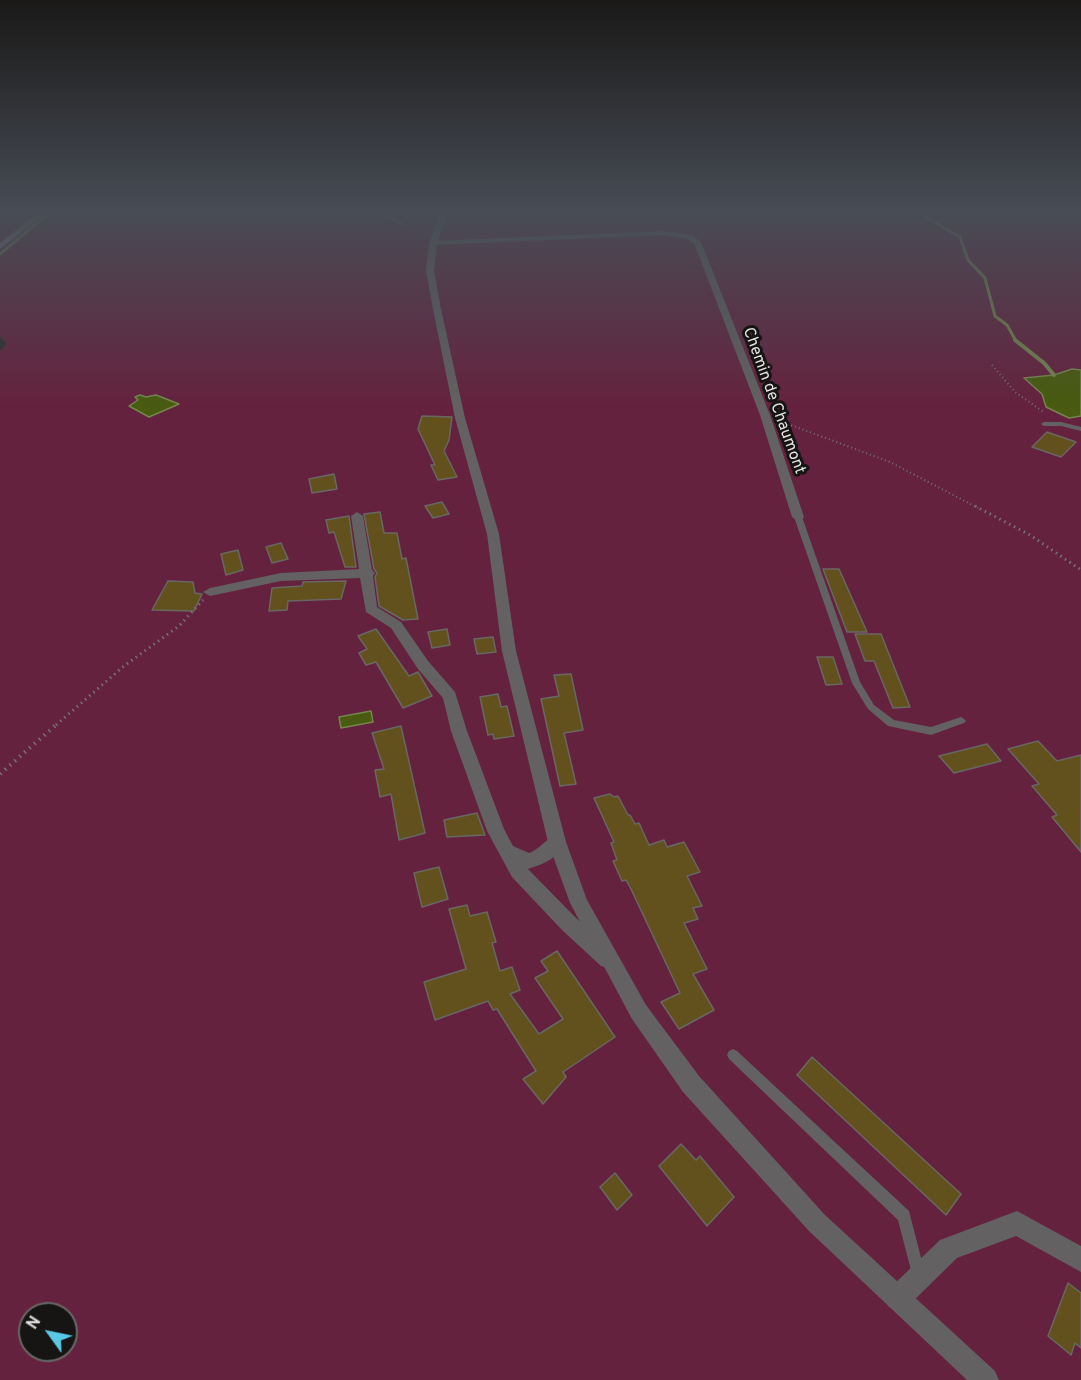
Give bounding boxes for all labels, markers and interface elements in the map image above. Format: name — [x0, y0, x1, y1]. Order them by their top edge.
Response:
street label: Chemin de Chaumont — [738, 325, 808, 477]
north arrow — [18, 1302, 78, 1362]
text: N — [23, 1313, 46, 1334]

